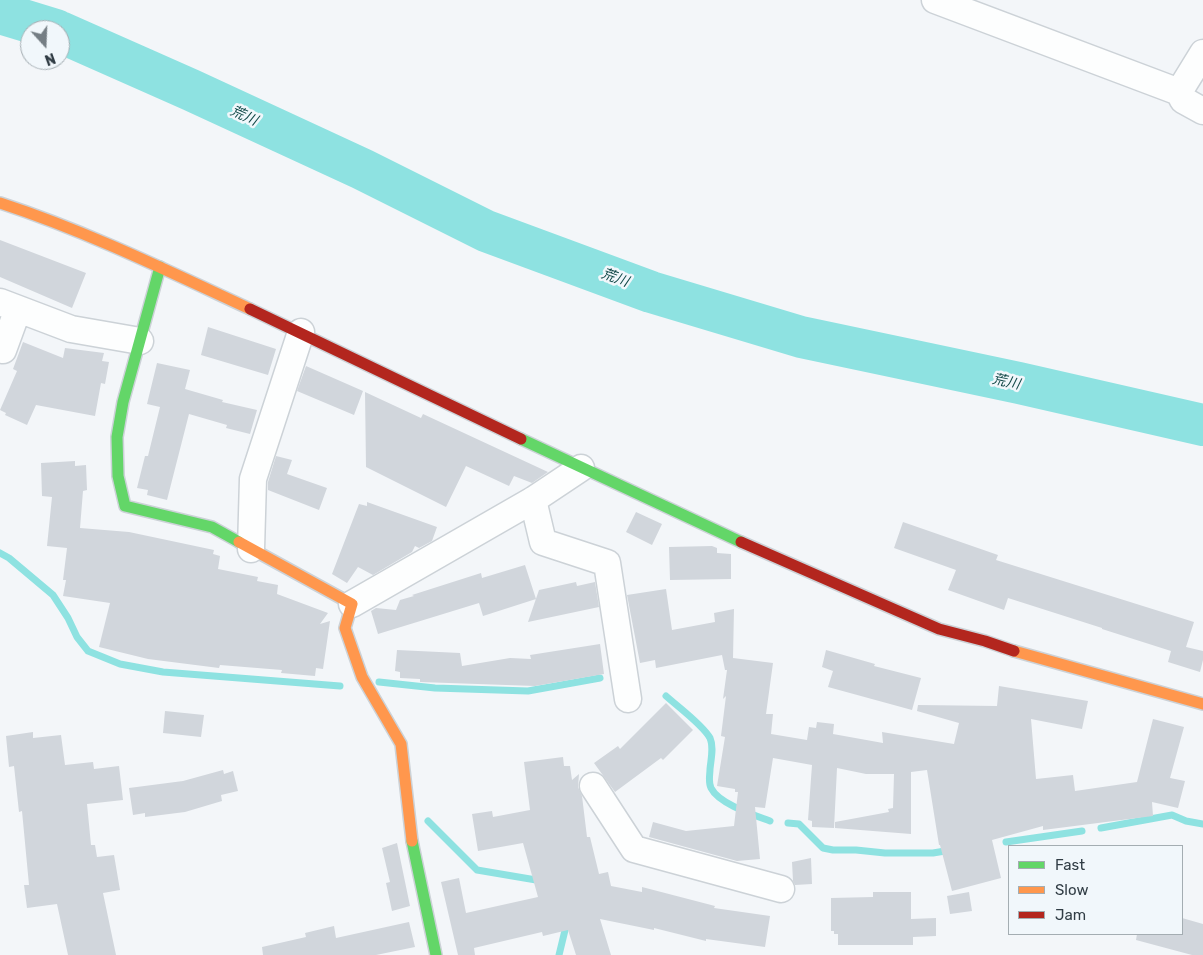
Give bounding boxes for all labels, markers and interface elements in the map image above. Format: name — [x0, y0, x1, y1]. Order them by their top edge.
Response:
north arrow — [20, 20, 70, 70]
text: N — [42, 49, 58, 68]
water label: 荒川 — [228, 103, 260, 129]
water label: 荒川 — [599, 265, 631, 291]
water label: 荒川 — [991, 371, 1021, 393]
legend — [1008, 845, 1183, 935]
text: Fast — [1055, 856, 1085, 874]
text: Slow — [1055, 881, 1088, 899]
text: Jam — [1055, 906, 1086, 924]

